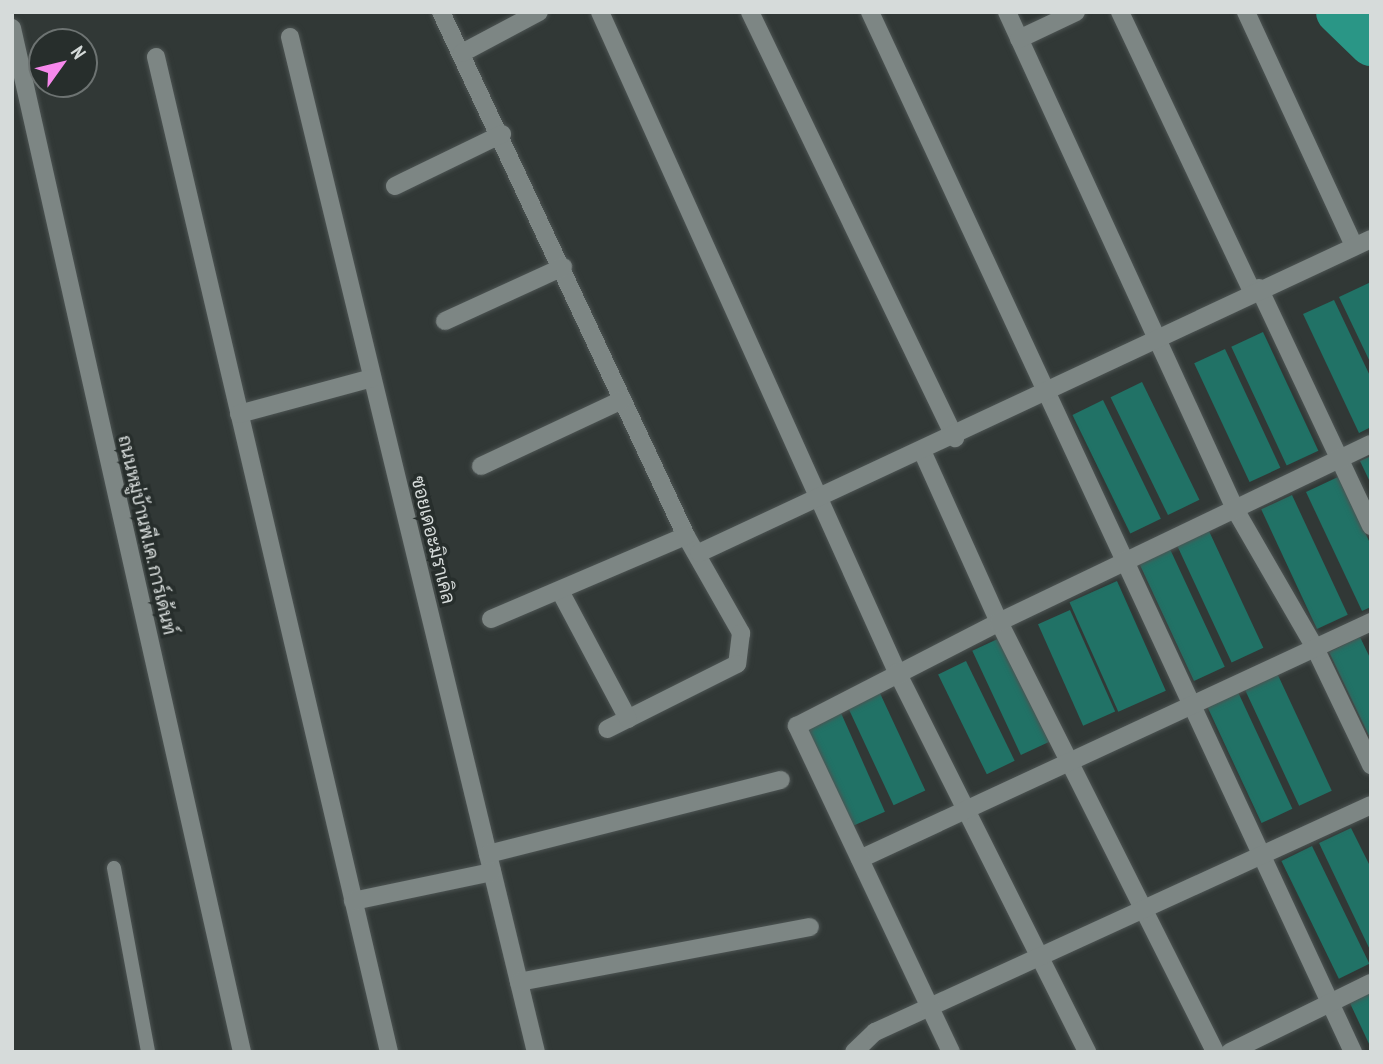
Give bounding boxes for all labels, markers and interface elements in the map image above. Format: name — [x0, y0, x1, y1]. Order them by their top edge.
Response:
north arrow — [28, 28, 98, 98]
text: N — [66, 41, 92, 63]
street label: ถนนหมู่บ้านพี.เค. การ์เด้นท์ — [113, 432, 181, 638]
street label: ซอยเดอะมิราเคิล — [406, 474, 460, 606]

